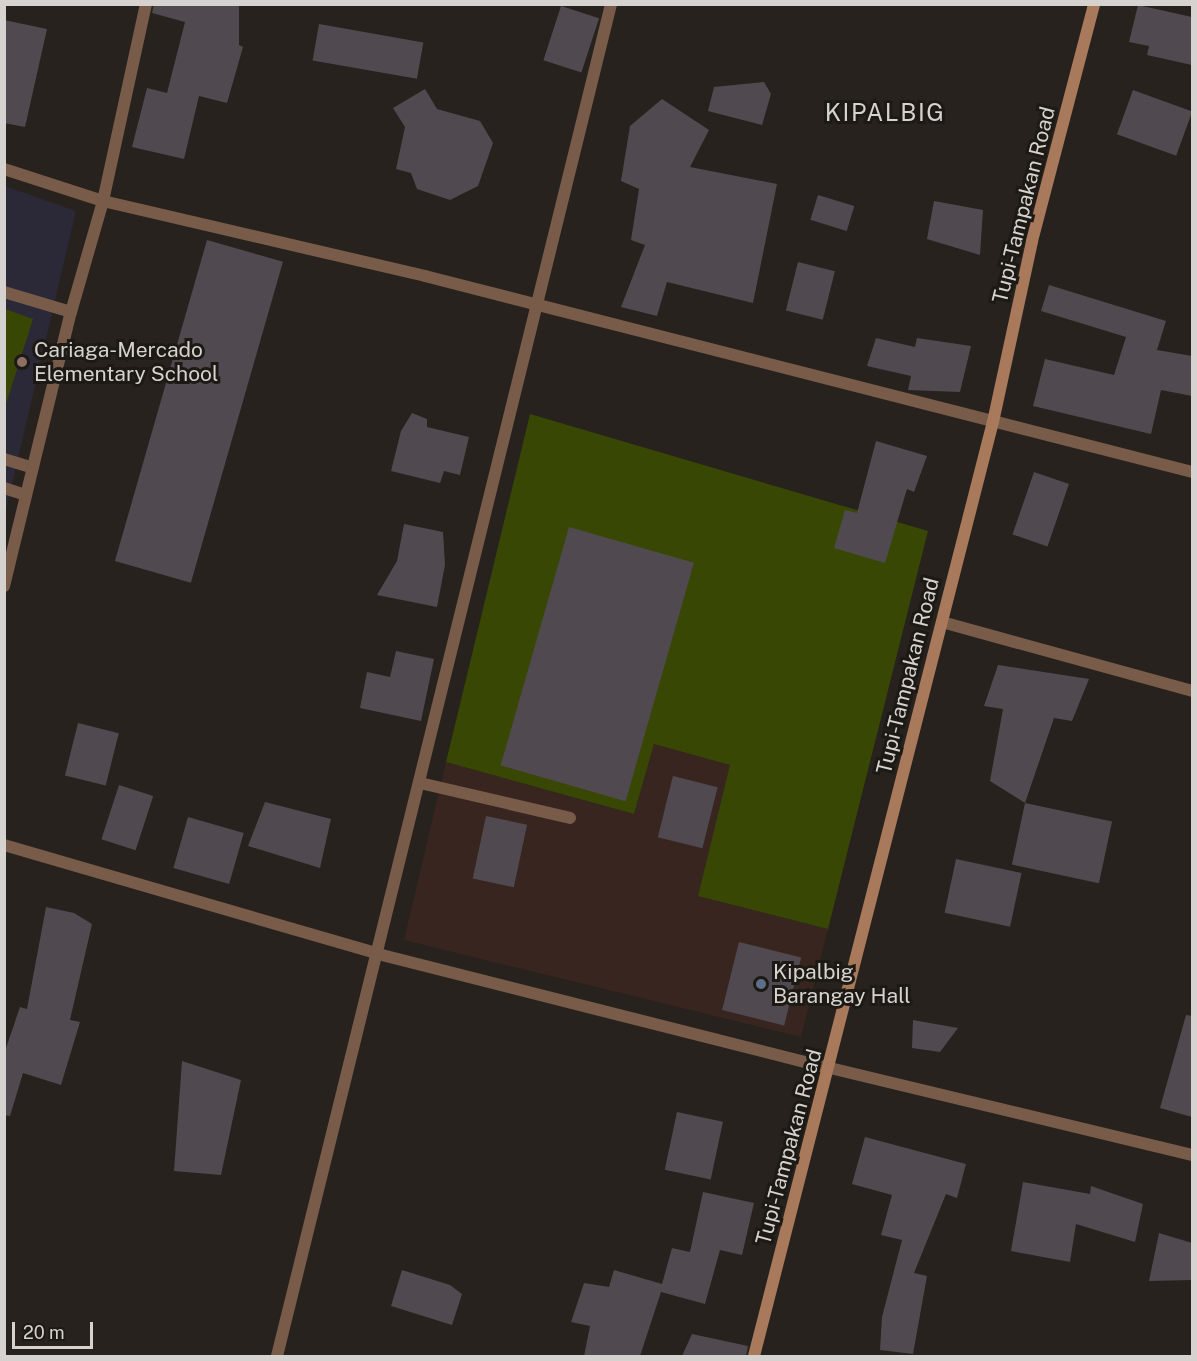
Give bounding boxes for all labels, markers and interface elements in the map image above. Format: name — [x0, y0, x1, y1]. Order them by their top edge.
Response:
district label: KIPALBIG — [825, 99, 945, 127]
street label: Tupi-Tampakan Road — [987, 104, 1061, 306]
place label: Cariaga-Mercado Elementary School — [34, 337, 218, 387]
marker: Cariaga-Mercado Elementary School — [15, 355, 29, 369]
street label: Tupi-Tampakan Road — [871, 575, 945, 777]
place label: Kipalbig Barangay Hall — [773, 959, 911, 1009]
marker: Kipalbig Barangay Hall — [754, 977, 768, 991]
street label: Tupi-Tampakan Road — [751, 1046, 827, 1248]
scale bar — [15, 1310, 96, 1348]
text: 20 m — [23, 1322, 65, 1343]

